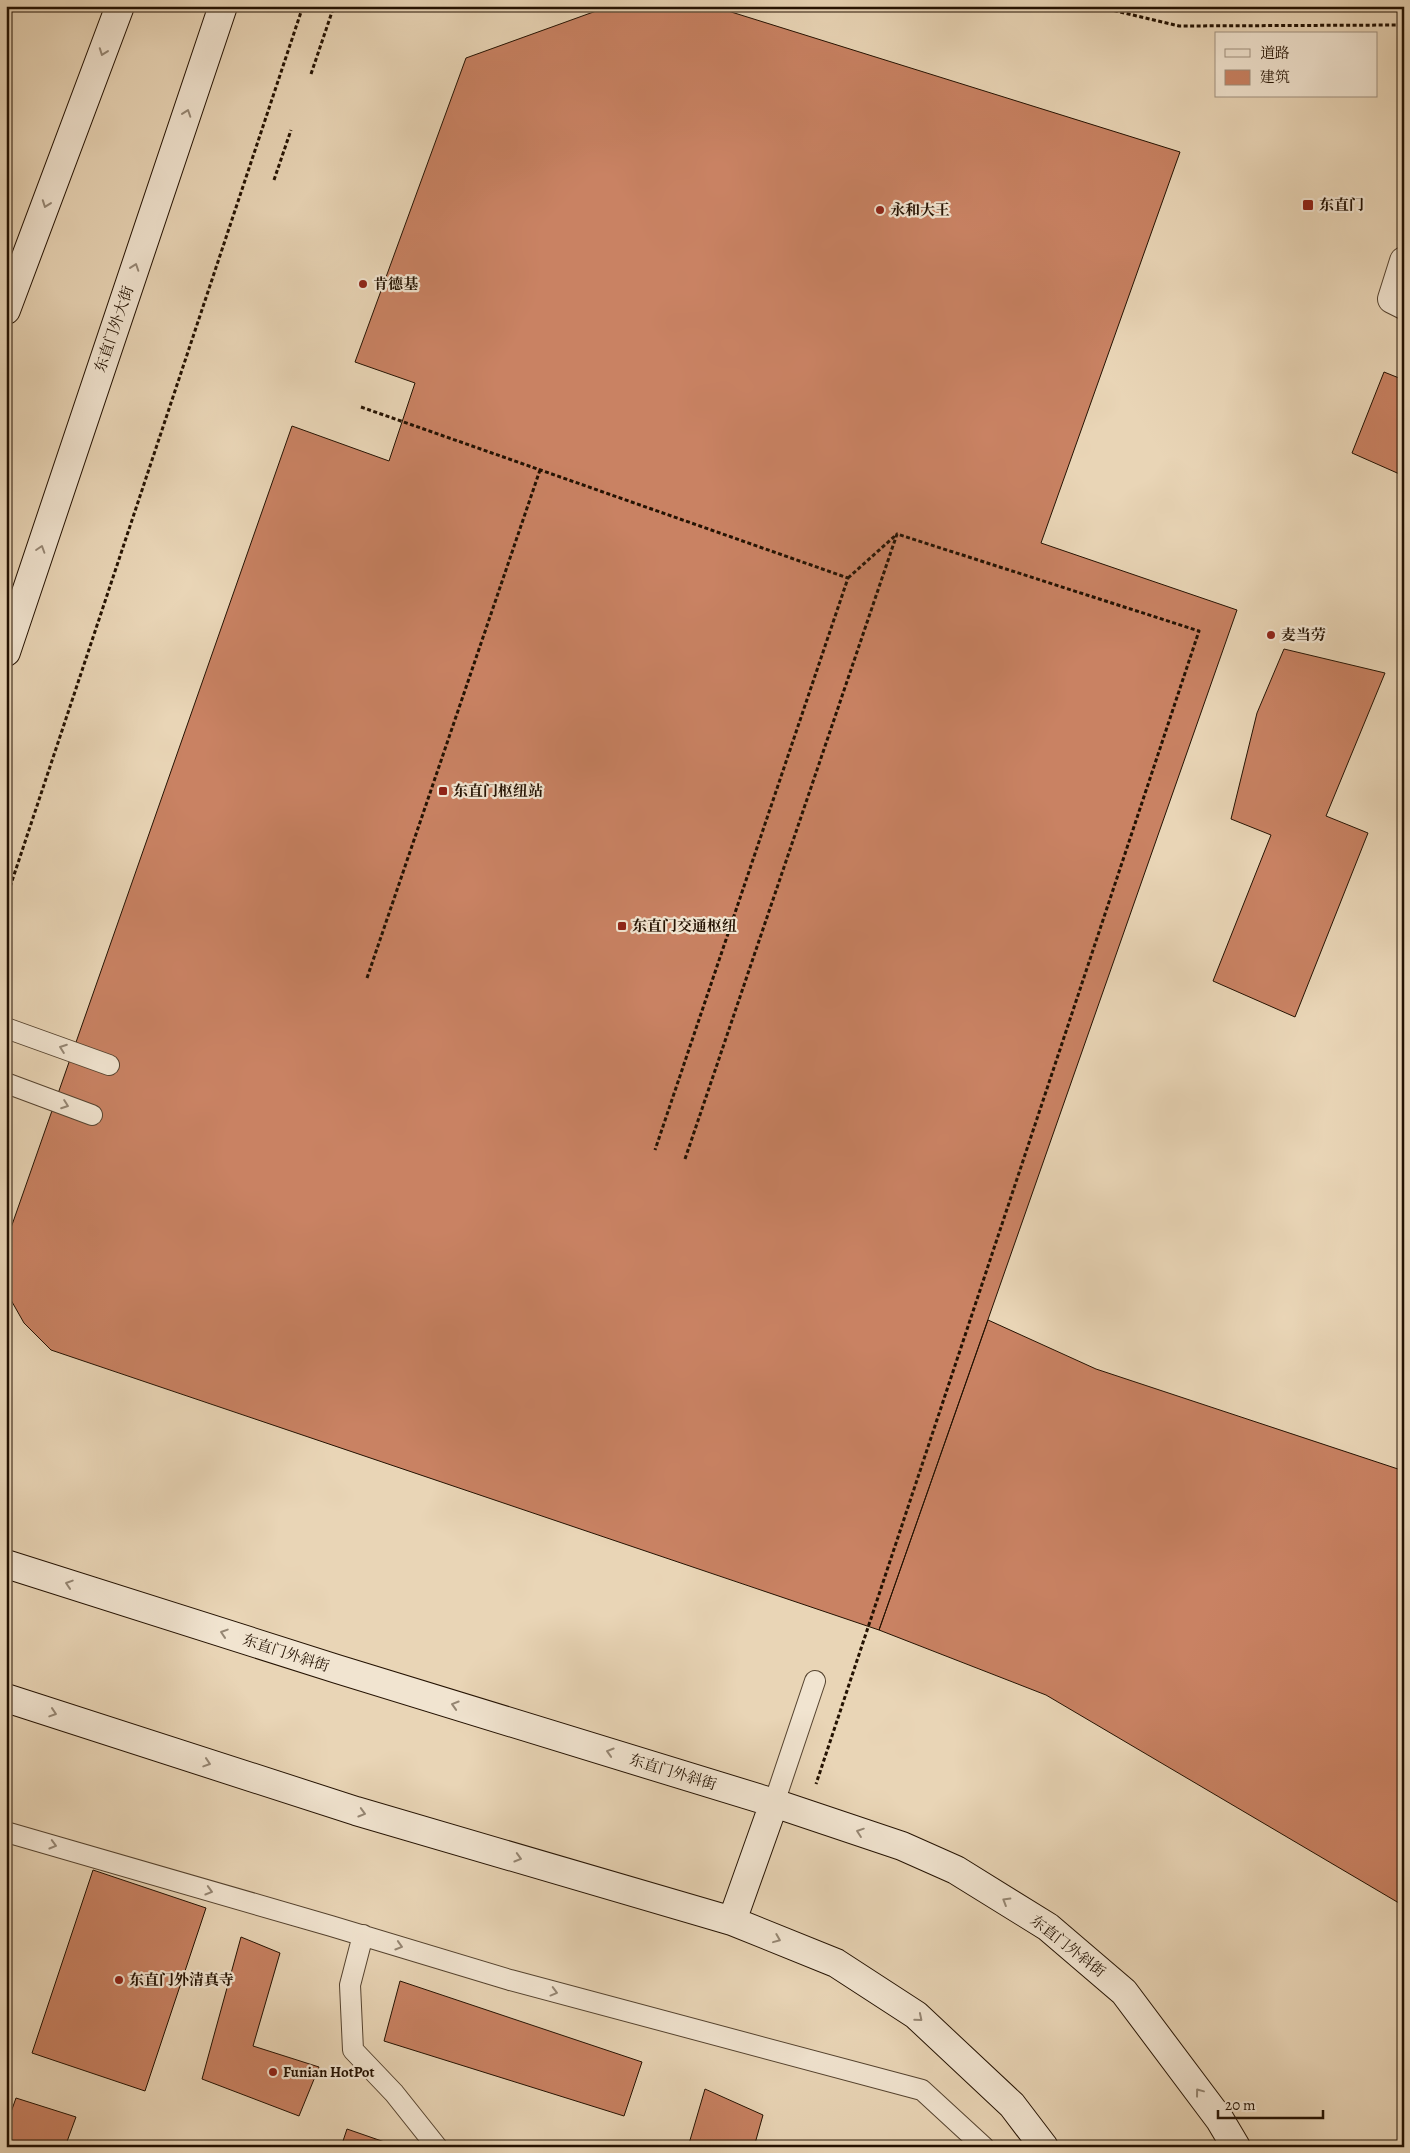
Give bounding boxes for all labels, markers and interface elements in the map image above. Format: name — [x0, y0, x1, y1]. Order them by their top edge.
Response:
legend — [1215, 32, 1378, 98]
text: 道路 — [1260, 43, 1290, 63]
one-way arrow — [98, 47, 109, 56]
text: 建筑 — [1260, 67, 1290, 87]
one-way arrow — [181, 110, 191, 118]
place label: 东直门 — [1319, 195, 1364, 215]
marker: 东直门 — [1301, 198, 1315, 212]
one-way arrow — [42, 199, 52, 208]
place label: 永和大王 — [890, 200, 950, 220]
marker: 永和大王 — [874, 204, 886, 216]
one-way arrow — [129, 264, 139, 272]
place label: 肯德基 — [373, 274, 419, 294]
marker: 肯德基 — [357, 278, 369, 290]
street label: 东直门外大街 — [90, 283, 138, 375]
one-way arrow — [35, 546, 45, 554]
place label: 麦当劳 — [1281, 625, 1326, 645]
marker: 麦当劳 — [1265, 629, 1277, 641]
place label: 东直门枢纽站 — [453, 781, 543, 801]
marker: 东直门枢纽站 — [437, 785, 449, 797]
place label: 东直门交通枢纽 — [632, 916, 737, 936]
marker: 东直门交通枢纽 — [616, 920, 628, 932]
one-way arrow — [59, 1044, 68, 1054]
one-way arrow — [61, 1099, 69, 1109]
one-way arrow — [65, 1580, 74, 1590]
one-way arrow — [220, 1629, 229, 1639]
street label: 东直门外斜街 — [240, 1630, 332, 1676]
one-way arrow — [451, 1700, 460, 1710]
one-way arrow — [48, 1708, 56, 1718]
one-way arrow — [607, 1748, 615, 1758]
street label: 东直门外斜街 — [627, 1749, 719, 1795]
one-way arrow — [203, 1757, 211, 1767]
one-way arrow — [357, 1807, 366, 1817]
one-way arrow — [856, 1827, 865, 1837]
one-way arrow — [48, 1840, 57, 1850]
one-way arrow — [513, 1853, 522, 1863]
one-way arrow — [204, 1885, 213, 1895]
one-way arrow — [1003, 1898, 1012, 1908]
street label: 东直门外斜街 — [1026, 1910, 1110, 1982]
one-way arrow — [772, 1933, 781, 1944]
one-way arrow — [394, 1940, 402, 1950]
place label: 东直门外清真寺 — [129, 1970, 234, 1990]
marker: 东直门外清真寺 — [113, 1974, 125, 1986]
one-way arrow — [550, 1986, 559, 1997]
one-way arrow — [913, 2012, 922, 2021]
place label: Funian HotPot — [283, 2062, 375, 2082]
marker: Funian HotPot — [267, 2066, 279, 2078]
one-way arrow — [1196, 2088, 1205, 2098]
scale bar — [1218, 2088, 1322, 2120]
text: 20 m — [1225, 2095, 1256, 2115]

